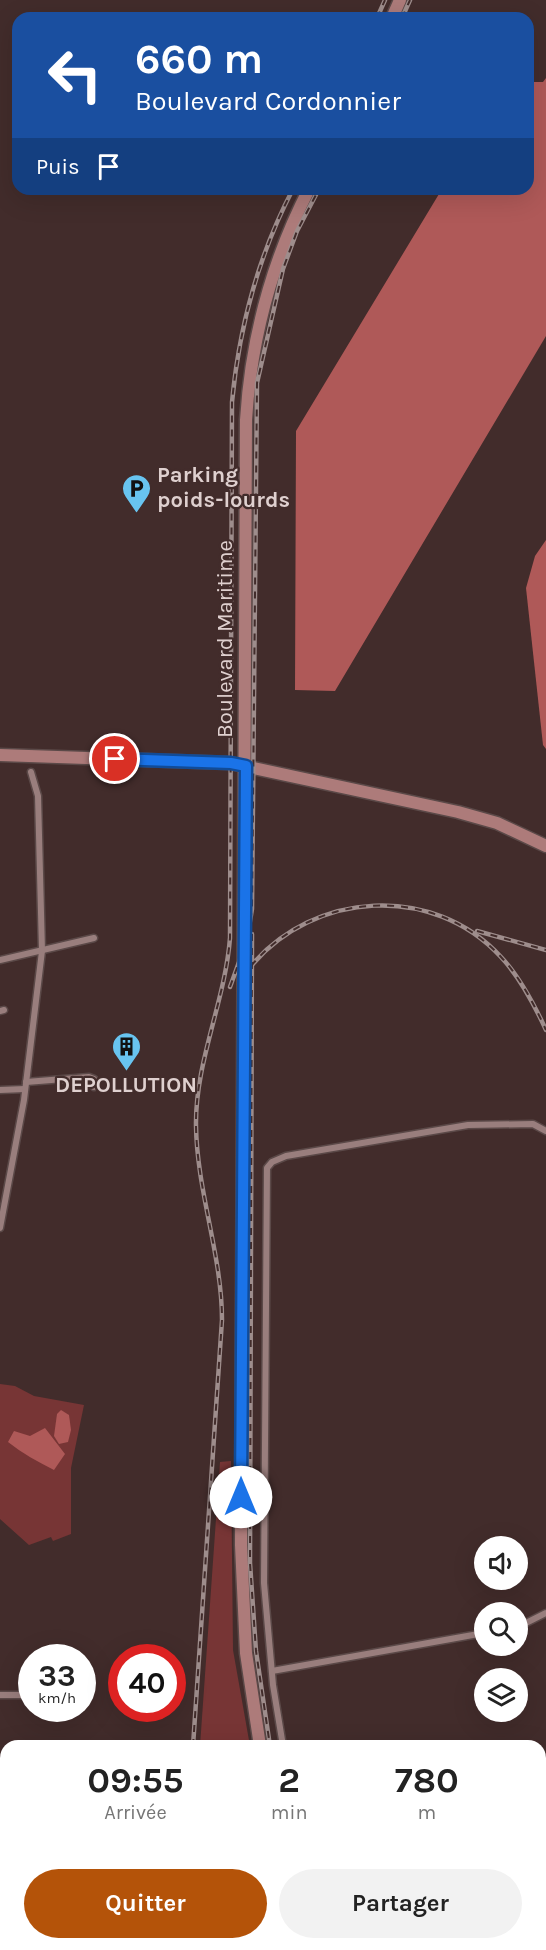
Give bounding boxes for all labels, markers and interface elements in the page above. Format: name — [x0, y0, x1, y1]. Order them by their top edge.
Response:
text: 660 m — [135, 34, 263, 84]
icon: left — [36, 36, 114, 114]
text: Boulevard Cordonnier — [135, 85, 401, 117]
icon: arrive — [92, 150, 125, 183]
text: Puis — [36, 154, 80, 180]
place label: Parking poids-lourds — [157, 462, 290, 513]
parking icon: Parking poids-lourds — [120, 472, 152, 514]
street label: Boulevard Maritime — [212, 540, 238, 738]
pin — [89, 733, 140, 784]
icon: arrive — [98, 742, 131, 775]
building icon: DEPOLLUTION — [110, 1030, 142, 1072]
place label: DEPOLLUTION — [55, 1072, 197, 1098]
position arrow — [209, 1465, 273, 1529]
map controls — [474, 1536, 528, 1722]
button: sound — [474, 1536, 528, 1590]
button: search — [474, 1602, 528, 1656]
speed limit sign: 40 — [108, 1644, 186, 1722]
text: 33 — [38, 1658, 76, 1694]
button: layers — [474, 1668, 528, 1722]
text: km/h — [38, 1689, 76, 1707]
text: 09:55 — [87, 1759, 184, 1801]
text: 2 — [278, 1759, 300, 1801]
text: 780 — [395, 1759, 459, 1801]
text: Arrivée — [104, 1801, 167, 1824]
text: min — [271, 1801, 308, 1824]
text: m — [417, 1801, 436, 1824]
button: Quitter — [24, 1869, 267, 1938]
button: Partager — [279, 1869, 522, 1938]

